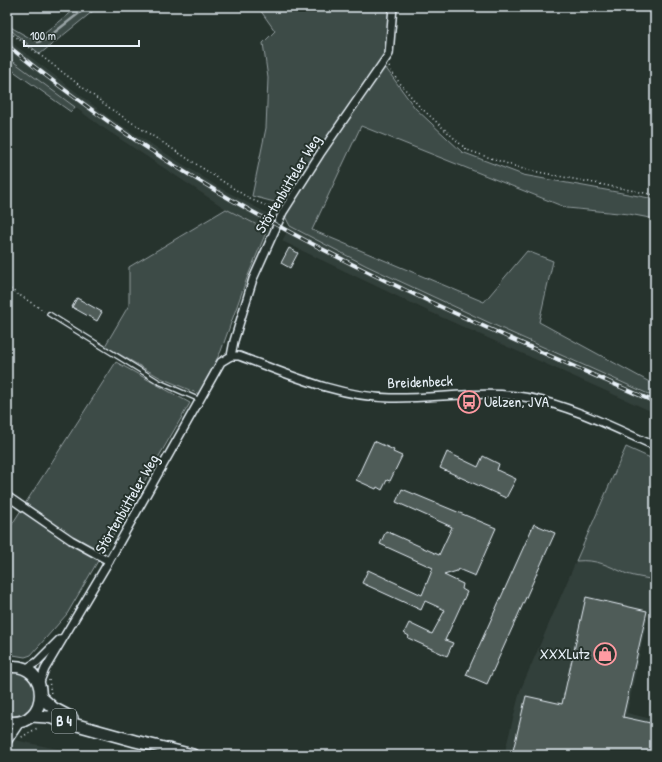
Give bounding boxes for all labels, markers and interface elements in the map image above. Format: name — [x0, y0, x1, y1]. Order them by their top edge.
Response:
scale bar — [24, 22, 139, 48]
text: 100 m — [30, 27, 56, 44]
street label: Störtenbütteler Weg — [250, 130, 325, 237]
street label: Breidenbeck — [387, 370, 453, 393]
bus stop icon: Uelzen, JVA — [456, 389, 482, 415]
place label: Uelzen, JVA — [484, 391, 550, 412]
street label: Störtenbütteler Weg — [90, 450, 164, 557]
shop icon: XXXLutz — [592, 641, 618, 667]
place label: XXXLutz — [540, 643, 591, 664]
road number: B 4 — [52, 709, 76, 733]

